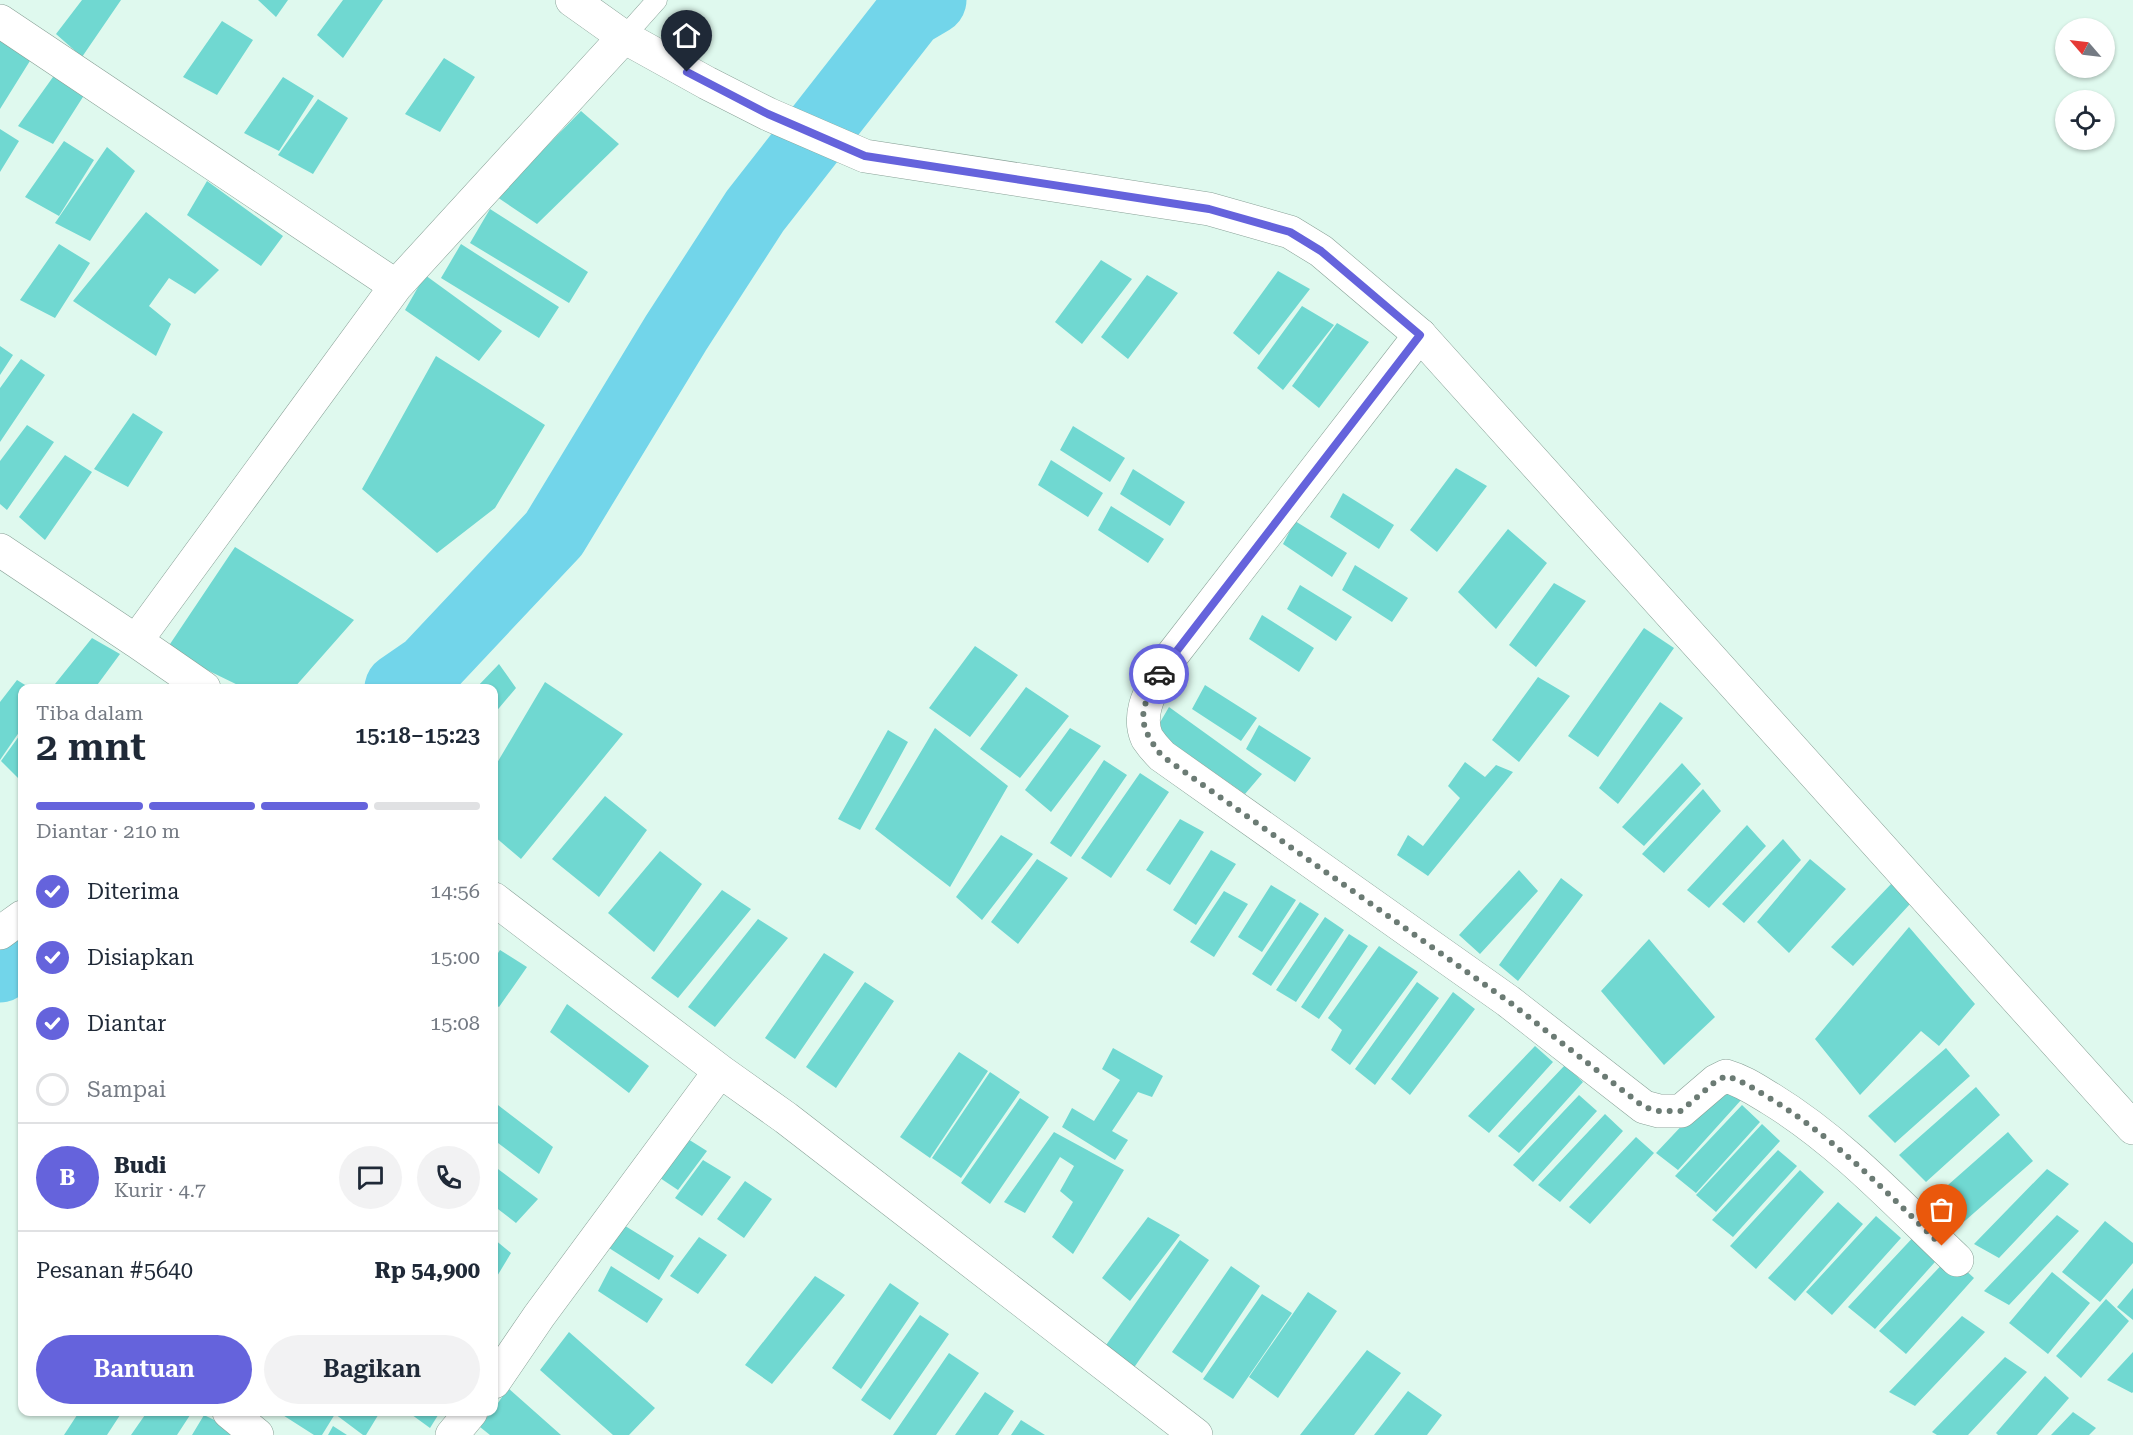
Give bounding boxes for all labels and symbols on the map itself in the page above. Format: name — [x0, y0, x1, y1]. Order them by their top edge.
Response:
pin — [661, 10, 712, 72]
north arrow — [2055, 18, 2115, 78]
courier — [1129, 644, 1189, 704]
pin — [1916, 1184, 1967, 1246]

